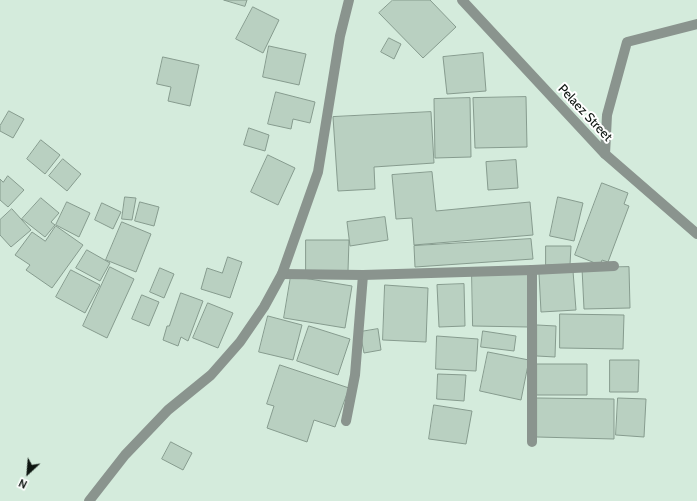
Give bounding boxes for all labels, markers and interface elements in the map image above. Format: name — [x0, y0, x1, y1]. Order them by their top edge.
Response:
street label: Pelaez Street — [555, 81, 615, 145]
north arrow — [8, 453, 48, 493]
text: N — [16, 476, 29, 492]

